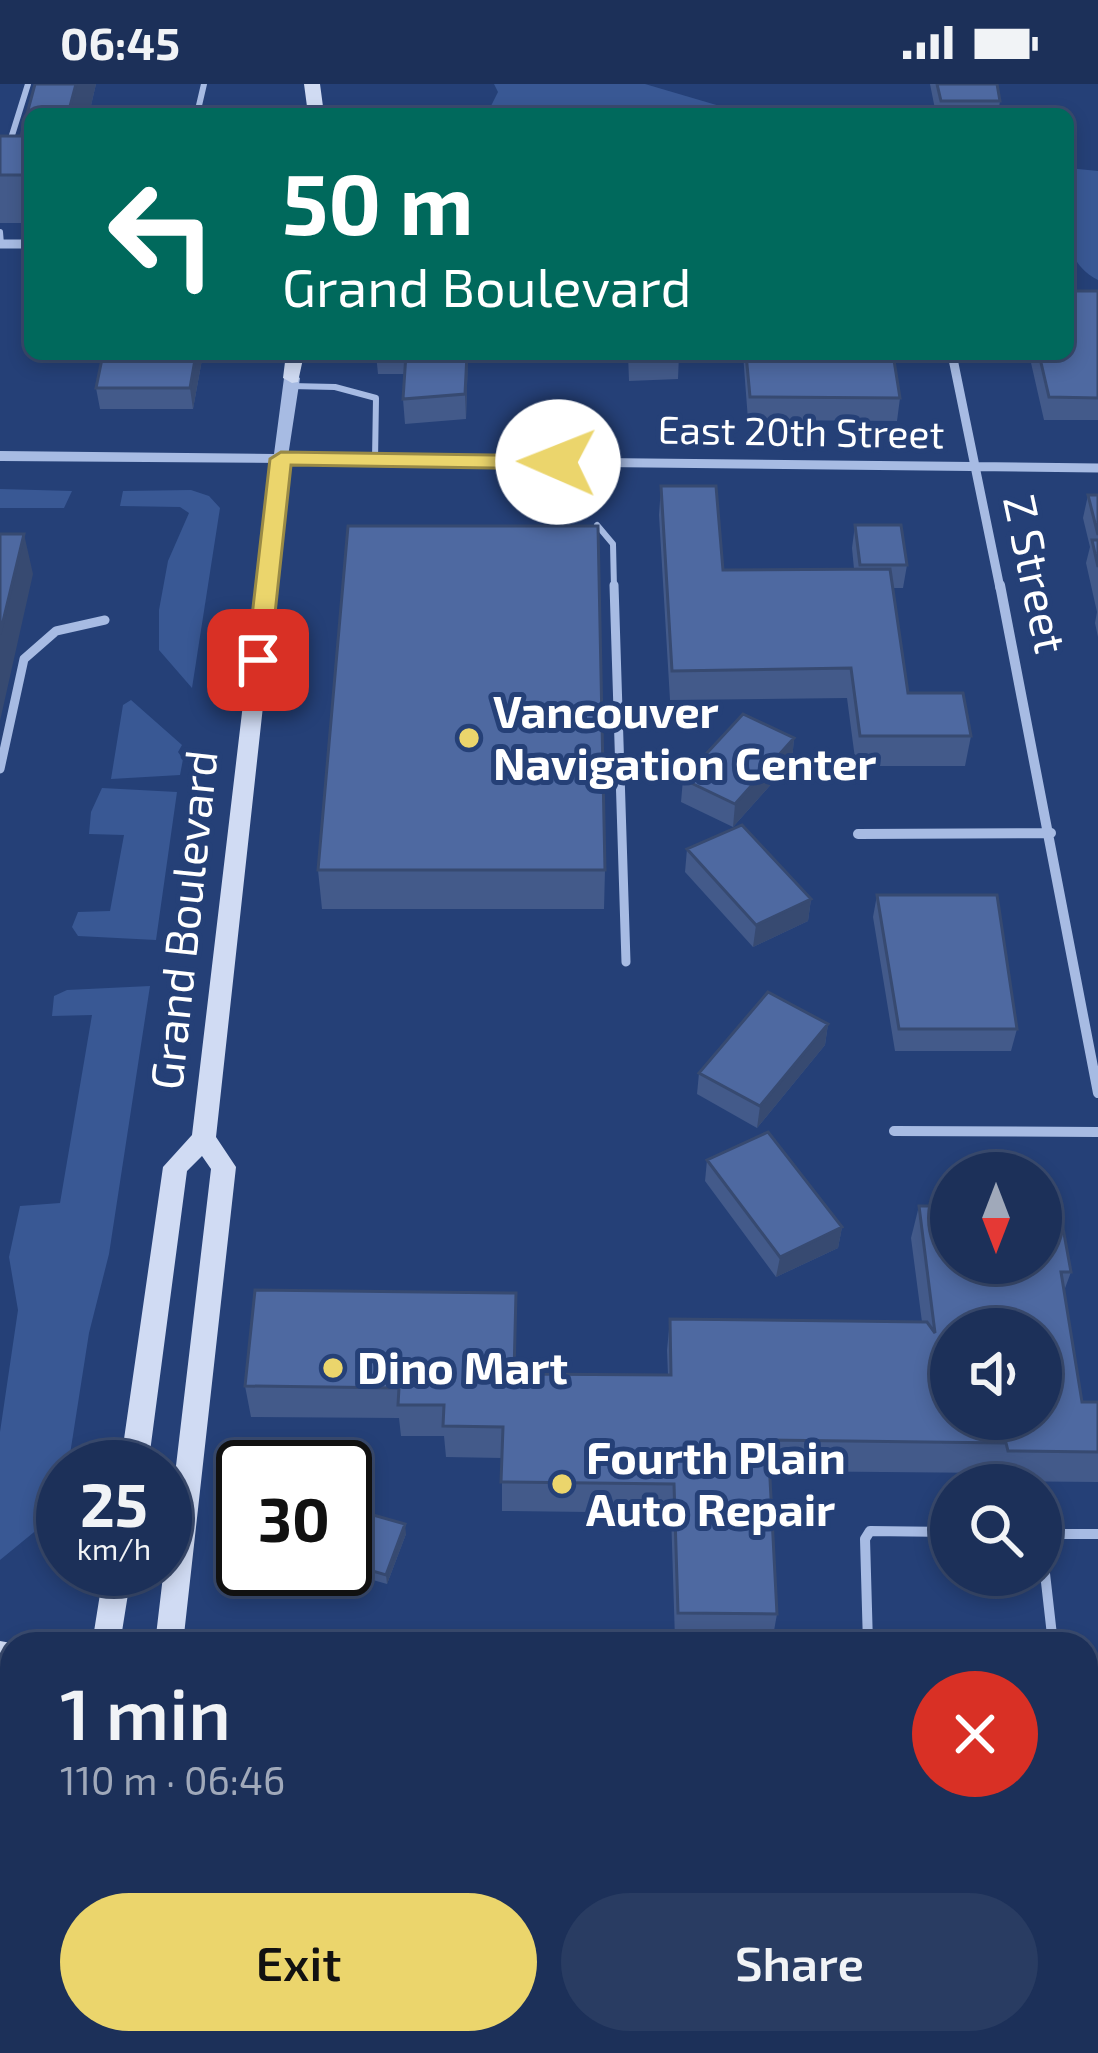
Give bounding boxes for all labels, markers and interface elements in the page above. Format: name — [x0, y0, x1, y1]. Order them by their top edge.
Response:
text: 06:45 — [60, 15, 180, 69]
text: 50 m — [282, 151, 474, 252]
icon: left — [84, 156, 240, 312]
text: Grand Boulevard — [282, 253, 691, 318]
position arrow — [495, 399, 621, 525]
street label: East 20th Street — [657, 405, 945, 456]
street label: Z Street — [994, 489, 1080, 658]
pin — [207, 609, 309, 711]
icon: arrive — [225, 627, 291, 693]
place label: Vancouver Navigation Center — [493, 683, 877, 789]
marker: Vancouver Navigation Center — [456, 725, 482, 751]
street label: Grand Boulevard — [137, 747, 227, 1092]
north arrow — [930, 1152, 1062, 1284]
map controls — [930, 1152, 1062, 1596]
button: sound — [930, 1308, 1062, 1440]
place label: Dino Mart — [357, 1339, 568, 1393]
marker: Dino Mart — [320, 1355, 346, 1381]
place label: Fourth Plain Auto Repair — [586, 1429, 846, 1535]
speed limit sign: 30 — [216, 1440, 372, 1596]
button: search — [930, 1464, 1062, 1596]
text: 25 — [80, 1467, 148, 1539]
marker: Fourth Plain Auto Repair — [549, 1471, 575, 1497]
text: km/h — [77, 1530, 151, 1566]
text: 1 min — [60, 1668, 231, 1754]
button: close — [912, 1671, 1038, 1797]
text: 110 m · 06:46 — [60, 1756, 285, 1803]
button: Exit — [60, 1893, 537, 2031]
button: Share — [561, 1893, 1038, 2031]

